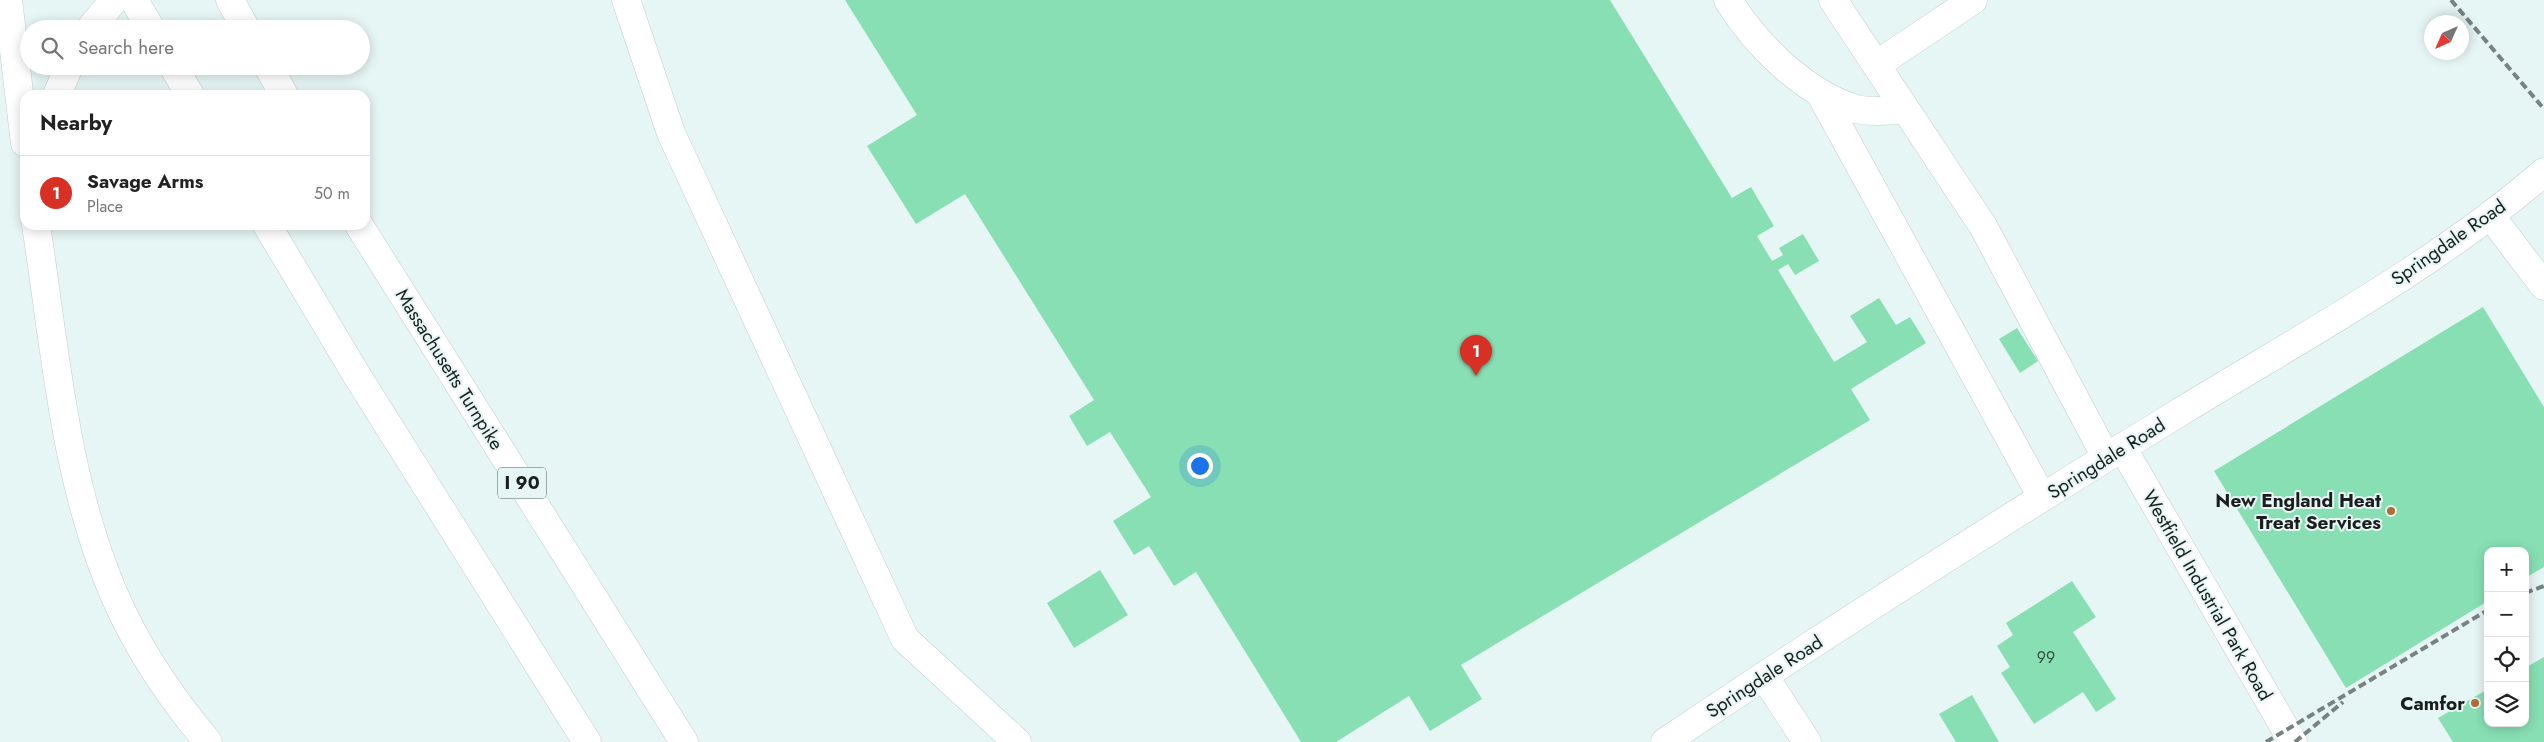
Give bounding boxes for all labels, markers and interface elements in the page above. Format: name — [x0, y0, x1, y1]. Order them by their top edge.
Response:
north arrow — [2424, 15, 2469, 60]
search box — [20, 20, 370, 75]
icon: search — [38, 34, 66, 62]
text: Search here — [78, 34, 174, 61]
text: Nearby — [40, 108, 112, 138]
text: Savage Arms — [87, 168, 203, 195]
text: 1 — [52, 182, 60, 205]
text: 50 m — [314, 182, 350, 205]
street label: Springdale Road — [2386, 193, 2511, 292]
text: Place — [87, 195, 123, 218]
street label: Massachusetts Turnpike — [389, 284, 510, 455]
pin: 1 — [1460, 335, 1492, 376]
street label: Springdale Road — [2042, 411, 2170, 505]
your location — [1187, 453, 1213, 479]
road number: I 90 — [498, 468, 546, 498]
street label: Westfield Industrial Park Road — [2136, 485, 2279, 706]
place label: New England Heat Treat Services — [2215, 487, 2381, 536]
marker: New England Heat Treat Services — [2385, 505, 2397, 517]
map controls — [2484, 547, 2529, 727]
button: + — [2484, 547, 2529, 592]
button: − — [2484, 592, 2529, 637]
street label: Springdale Road — [1701, 629, 1828, 724]
button: locate — [2484, 637, 2529, 682]
house number: 99 — [2037, 646, 2055, 669]
button: layers — [2484, 682, 2529, 727]
place label: Camfor — [2400, 690, 2465, 717]
marker: Camfor — [2469, 697, 2481, 709]

